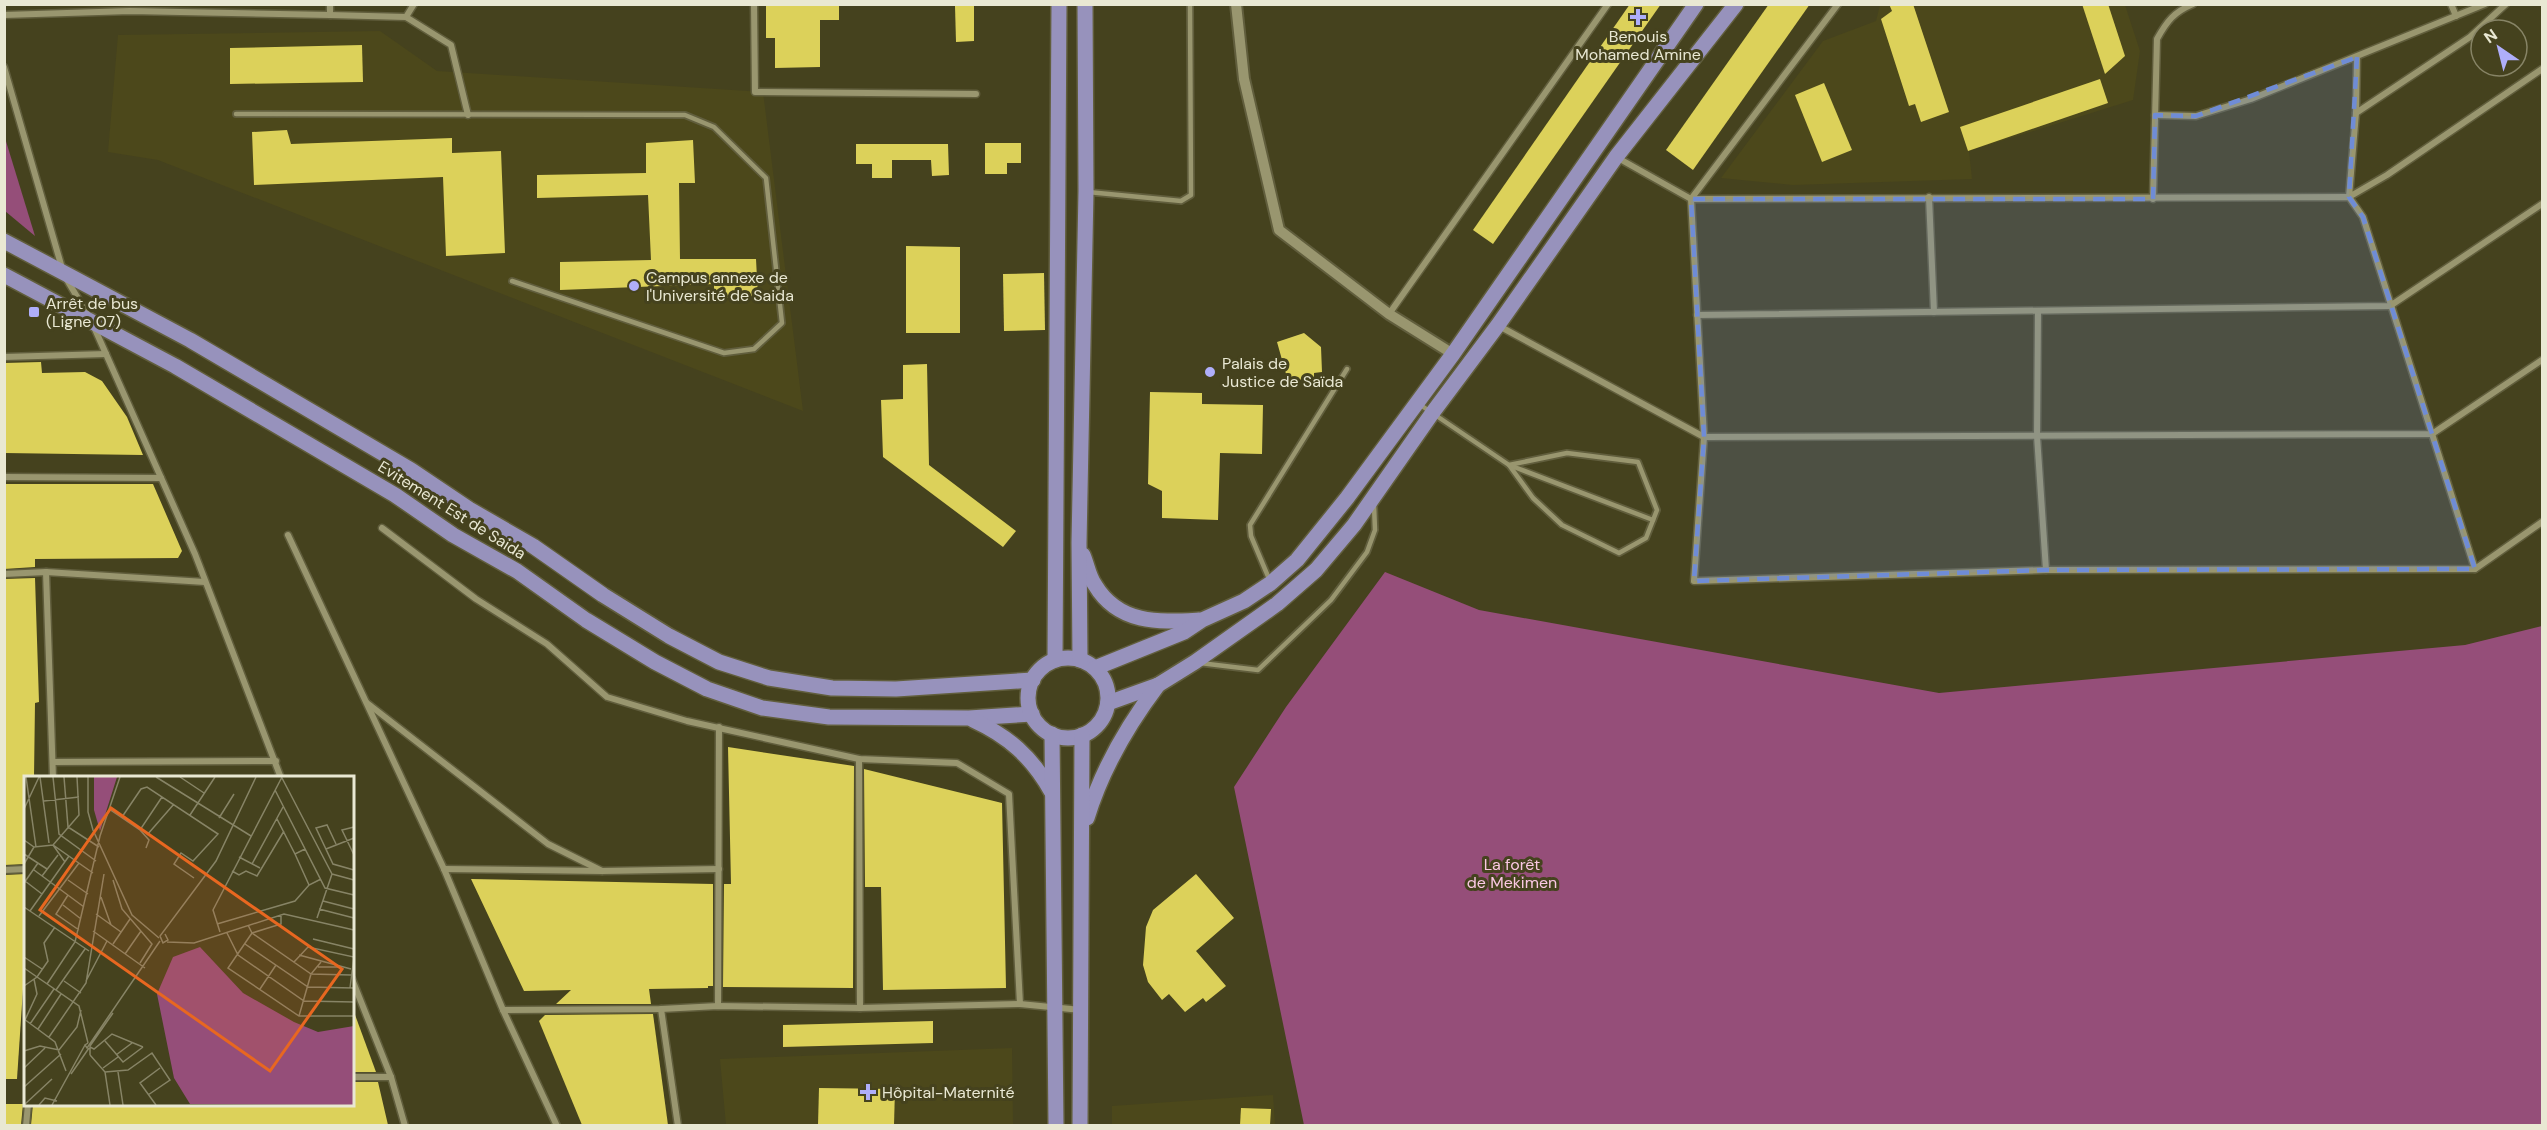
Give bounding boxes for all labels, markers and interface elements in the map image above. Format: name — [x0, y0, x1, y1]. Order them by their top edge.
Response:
marker: Benouis Mohamed Amine — [1631, 10, 1645, 24]
north arrow — [2469, 18, 2529, 78]
text: N — [2480, 24, 2501, 48]
place label: Benouis Mohamed Amine — [1575, 26, 1701, 65]
place label: Campus annexe de l'Université de Saida — [646, 267, 794, 306]
marker: Campus annexe de l'Université de Saida — [627, 279, 641, 293]
place label: Arrêt de bus (Ligne 07) — [46, 293, 138, 332]
marker: Arrêt de bus (Ligne 07) — [27, 305, 41, 319]
place label: Palais de Justice de Saïda — [1222, 353, 1343, 392]
marker: Palais de Justice de Saïda — [1203, 365, 1217, 379]
street label: Evitement Est de Saida — [374, 456, 530, 564]
inset map — [24, 776, 354, 1106]
park label: La forêt de Mekimen — [1467, 854, 1557, 893]
place label: Hôpital-Maternité — [882, 1082, 1015, 1103]
marker: Hôpital-Maternité — [859, 1083, 877, 1101]

